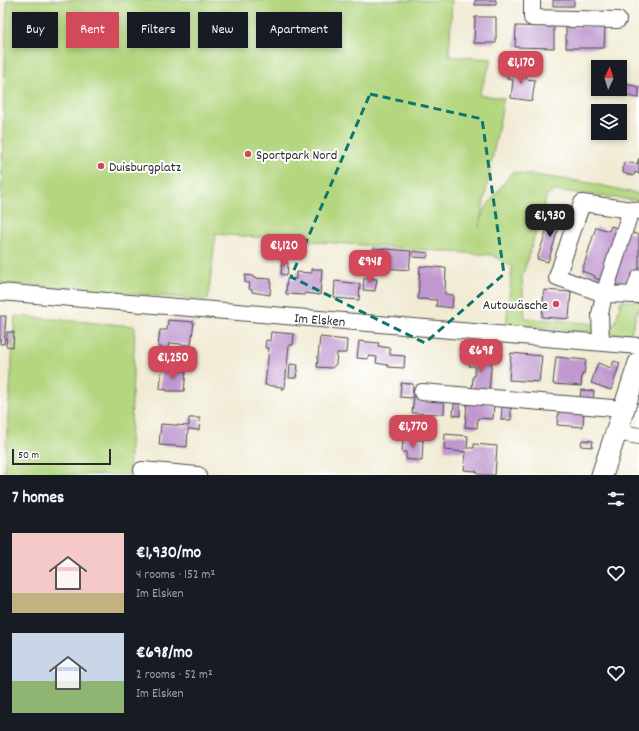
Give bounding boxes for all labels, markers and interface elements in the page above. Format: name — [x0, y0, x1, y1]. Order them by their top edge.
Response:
chip: Buy — [12, 12, 58, 48]
chip: Rent — [66, 12, 119, 48]
chip: Filters — [127, 12, 190, 48]
chip: New — [198, 12, 248, 48]
chip: Apartment — [256, 12, 342, 48]
pin: €1,170 — [488, 51, 554, 85]
text: €1,170 — [507, 54, 535, 73]
north arrow — [591, 60, 627, 96]
map controls — [591, 60, 627, 140]
button: layers — [591, 104, 627, 140]
place label: Sportpark Nord — [256, 146, 337, 166]
marker: Sportpark Nord — [243, 149, 253, 159]
place label: Duisburgplatz — [109, 158, 182, 178]
marker: Duisburgplatz — [96, 161, 106, 171]
pin: €1,930 — [517, 204, 583, 238]
text: €1,930 — [534, 207, 566, 226]
pin: €1,120 — [251, 234, 317, 268]
text: €1,120 — [270, 237, 298, 256]
pin: €948 — [346, 250, 394, 284]
text: €948 — [358, 253, 382, 272]
place label: Autowäsche — [483, 296, 548, 316]
marker: Autowäsche — [551, 299, 561, 309]
street label: Im Elsken — [293, 309, 346, 333]
pin: €698 — [457, 339, 505, 373]
text: €698 — [469, 342, 493, 361]
pin: €1,250 — [140, 346, 206, 380]
text: €1,250 — [157, 349, 189, 368]
pin: €1,770 — [380, 415, 446, 449]
text: €1,770 — [398, 418, 428, 437]
scale bar — [12, 447, 111, 466]
text: 50 m — [18, 448, 39, 464]
text: 7 homes — [12, 487, 64, 511]
icon: filters — [605, 488, 627, 510]
text: €1,930/mo — [136, 542, 201, 566]
icon: home — [44, 549, 92, 597]
icon: heart — [605, 562, 627, 584]
text: 4 rooms · 152 m² — [136, 566, 215, 585]
text: Im Elsken — [136, 585, 183, 604]
text: €698/mo — [136, 642, 193, 666]
icon: home — [44, 649, 92, 697]
icon: heart — [605, 662, 627, 684]
text: 2 rooms · 52 m² — [136, 666, 213, 685]
text: Im Elsken — [136, 685, 183, 704]

